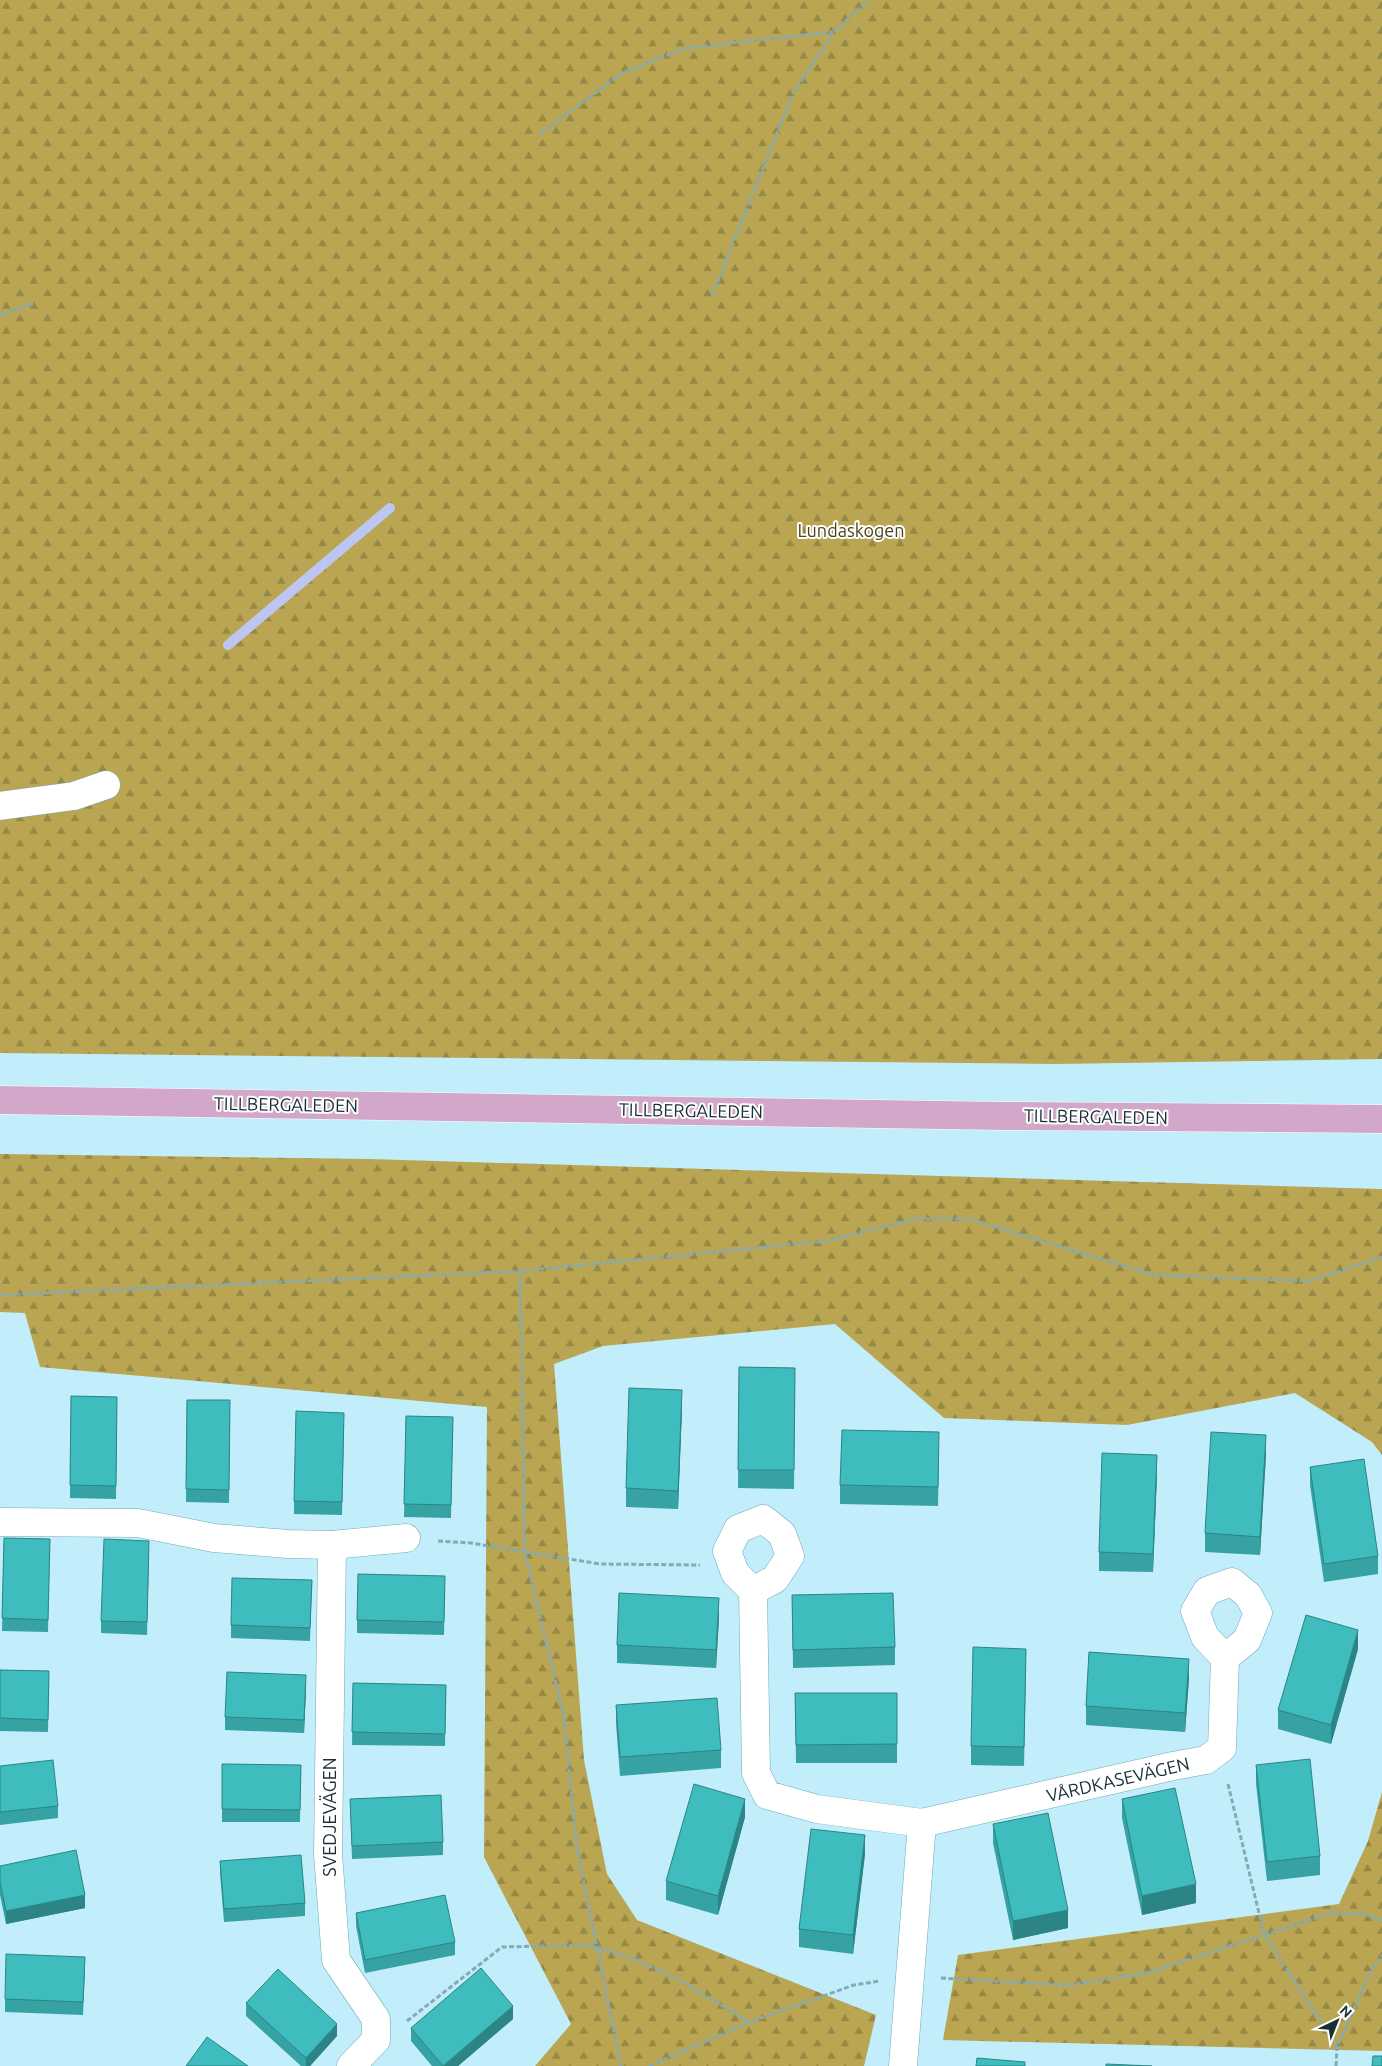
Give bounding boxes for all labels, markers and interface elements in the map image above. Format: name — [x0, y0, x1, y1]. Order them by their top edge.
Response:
park label: Lundaskogen — [797, 520, 905, 540]
street label: TILLBERGALEDEN — [214, 1093, 358, 1115]
street label: TILLBERGALEDEN — [619, 1099, 763, 1121]
street label: TILLBERGALEDEN — [1024, 1105, 1168, 1127]
street label: VÅRDKASEVÄGEN — [1044, 1753, 1191, 1805]
street label: SVEDJEVÄGEN — [319, 1757, 339, 1877]
north arrow — [1312, 1996, 1362, 2046]
text: N — [1337, 2002, 1355, 2021]

